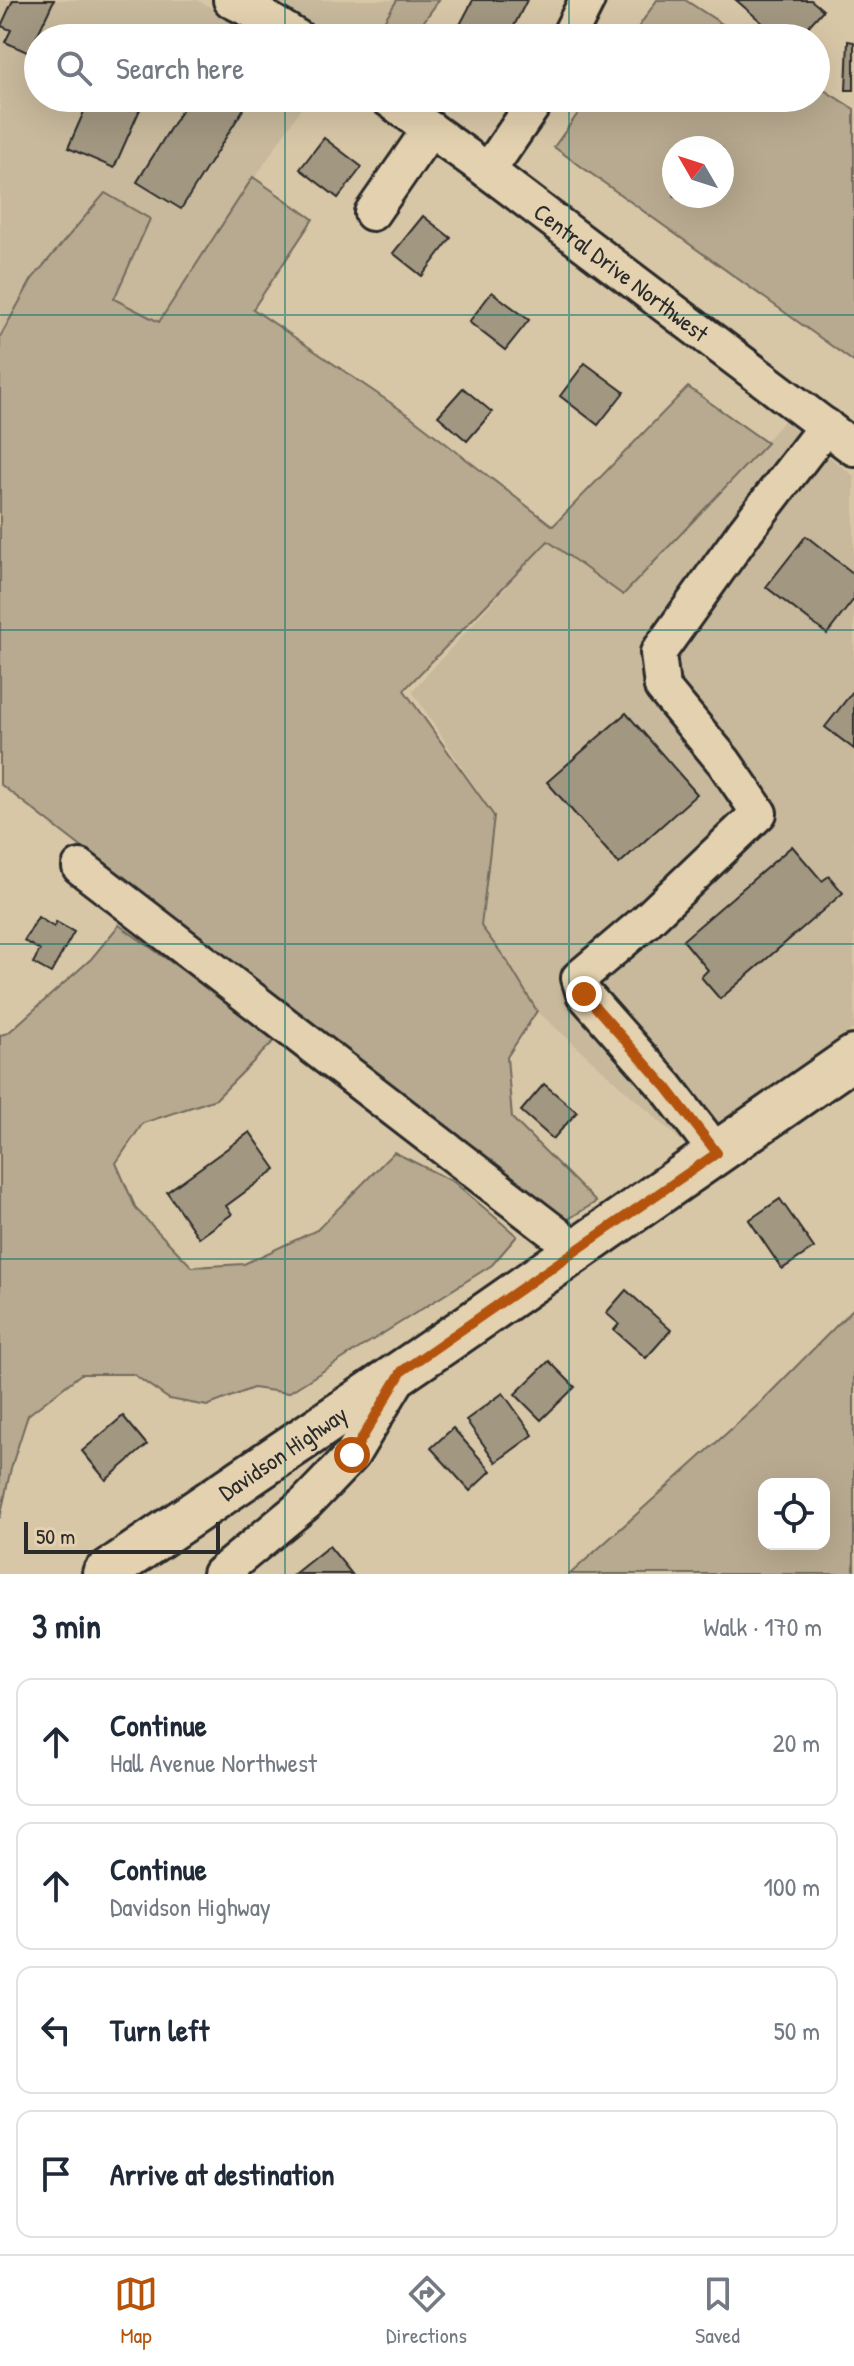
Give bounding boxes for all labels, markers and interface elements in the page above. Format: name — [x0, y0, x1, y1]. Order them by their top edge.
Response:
search box — [24, 24, 830, 112]
icon: search — [52, 46, 96, 90]
text: Search here — [116, 48, 244, 88]
north arrow — [662, 136, 734, 208]
street label: Central Drive Northwest — [527, 195, 716, 349]
route end — [566, 976, 602, 1012]
street label: Davidson Highway — [212, 1398, 353, 1508]
route start — [334, 1437, 370, 1473]
map controls — [758, 1478, 830, 1550]
button: locate — [758, 1478, 830, 1550]
scale bar — [24, 1518, 220, 1554]
text: 50 m — [36, 1521, 75, 1551]
text: 3 min — [32, 1603, 101, 1649]
text: Walk · 170 m — [703, 1609, 822, 1644]
text: Continue — [110, 1705, 207, 1745]
icon: ahead — [34, 1720, 78, 1764]
text: 20 m — [773, 1725, 820, 1760]
text: Hall Avenue Northwest — [110, 1745, 317, 1780]
text: Continue — [110, 1849, 207, 1889]
icon: ahead — [34, 1864, 78, 1908]
text: 100 m — [764, 1869, 820, 1904]
text: Davidson Highway — [110, 1889, 271, 1924]
icon: left — [34, 2008, 78, 2052]
text: Turn left — [110, 2010, 209, 2050]
text: 50 m — [774, 2013, 820, 2048]
icon: arrive — [34, 2152, 78, 2196]
text: Arrive at destination — [110, 2154, 335, 2194]
tab: Map — [114, 2272, 158, 2350]
tab: Directions — [386, 2272, 467, 2350]
tab: Saved — [695, 2272, 740, 2350]

